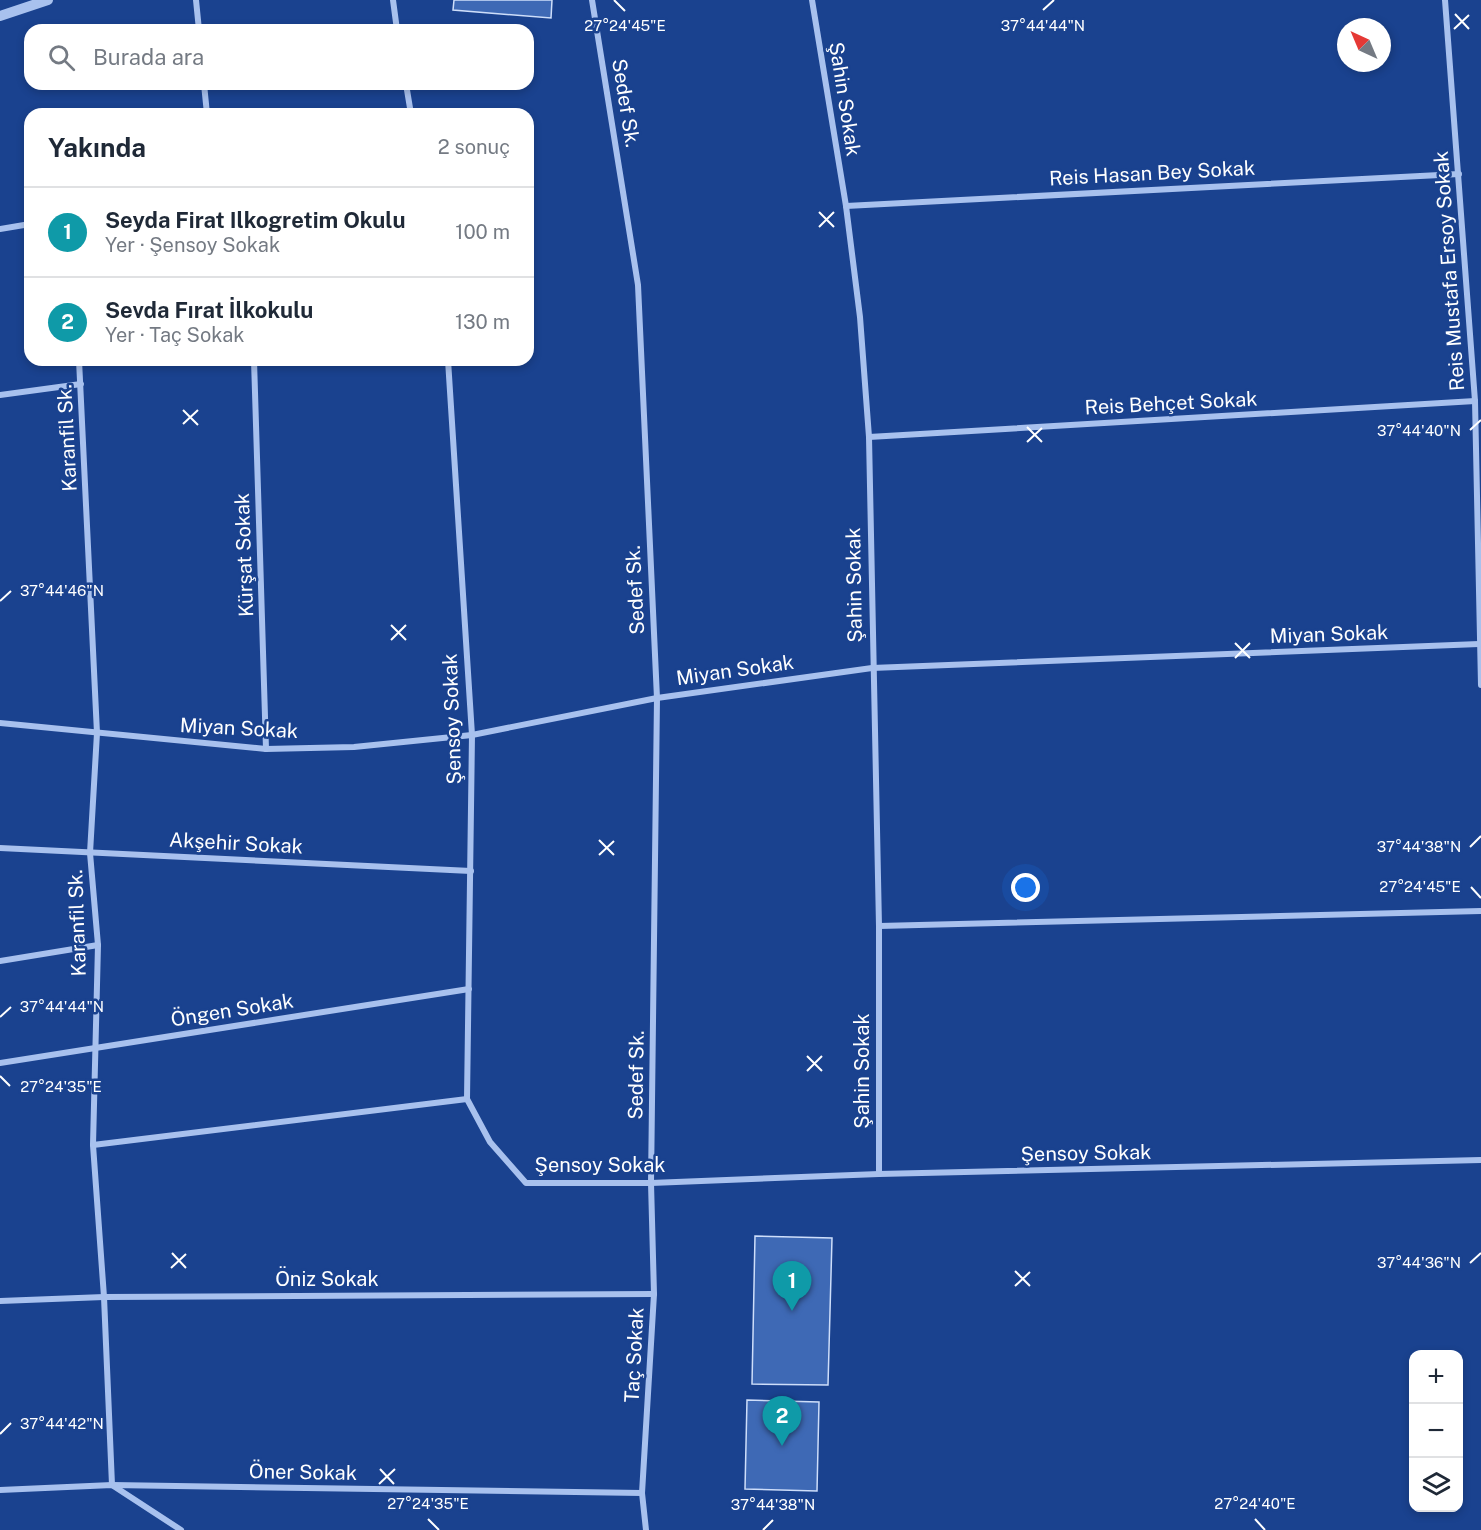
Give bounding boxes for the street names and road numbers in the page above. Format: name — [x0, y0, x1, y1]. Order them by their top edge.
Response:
street label: Şahin Sokak — [824, 40, 866, 158]
street label: Sedef Sk. — [607, 57, 645, 149]
street label: Reis Mustafa Ersoy Sokak — [1429, 150, 1469, 392]
street label: Reis Hasan Bey Sokak — [1048, 156, 1256, 190]
street label: Karanfil Sk. — [52, 384, 82, 492]
street label: Reis Behçet Sokak — [1084, 386, 1258, 420]
street label: Kürşat Sokak — [230, 493, 258, 617]
street label: Şahin Sokak — [841, 527, 867, 643]
street label: Sedef Sk. — [621, 545, 649, 635]
street label: Miyan Sokak — [1269, 620, 1389, 648]
street label: Miyan Sokak — [675, 650, 795, 690]
street label: Şensoy Sokak — [438, 653, 466, 785]
street label: Miyan Sokak — [179, 713, 299, 743]
street label: Akşehir Sokak — [169, 828, 303, 858]
street label: Karanfil Sk. — [63, 869, 91, 977]
street label: Öngen Sokak — [169, 987, 295, 1032]
street label: Şahin Sokak — [850, 1013, 874, 1129]
street label: Sedef Sk. — [623, 1030, 649, 1120]
street label: Şensoy Sokak — [1020, 1140, 1152, 1166]
street label: Şensoy Sokak — [535, 1153, 665, 1177]
street label: Öniz Sokak — [275, 1266, 379, 1291]
street label: Taç Sokak — [620, 1307, 648, 1403]
street label: Öner Sokak — [249, 1458, 357, 1485]

